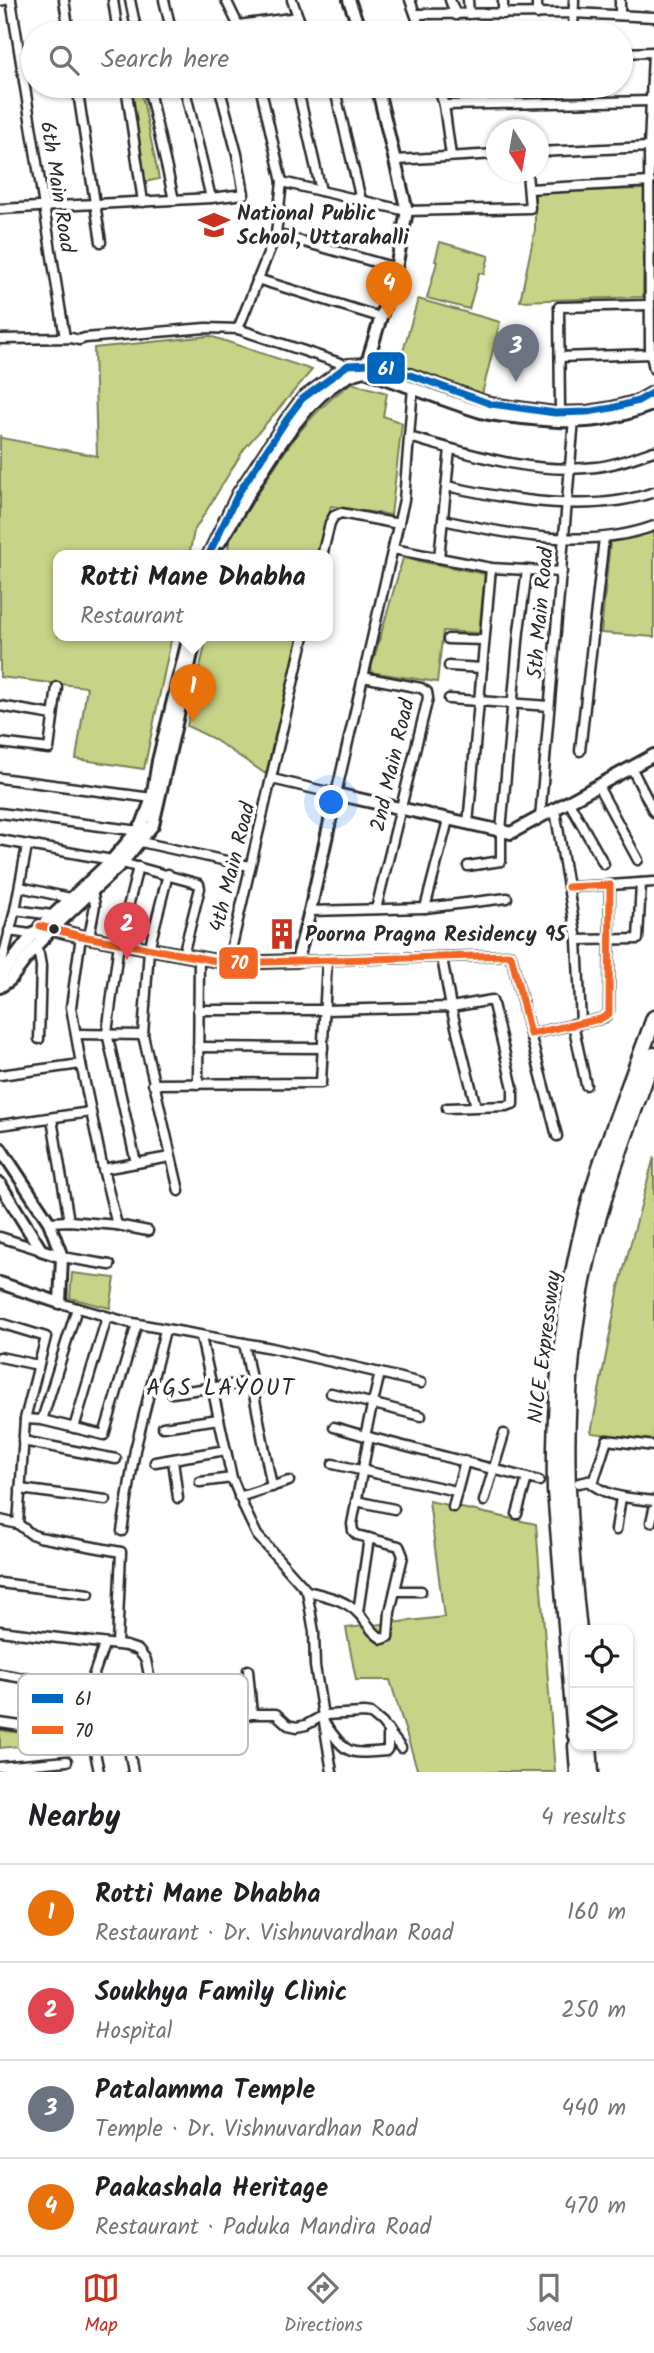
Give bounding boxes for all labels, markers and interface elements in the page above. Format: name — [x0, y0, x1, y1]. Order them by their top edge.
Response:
search box — [21, 21, 633, 98]
text: Search here — [101, 39, 229, 81]
icon: search — [45, 41, 83, 79]
street label: 6th Main Road — [30, 119, 83, 256]
north arrow — [486, 119, 549, 182]
place label: National Public School, Uttarahalli — [237, 198, 409, 255]
school or university icon: National Public School, Uttarahalli — [197, 208, 231, 242]
pin: 4 — [366, 261, 412, 319]
pin: 3 — [493, 324, 539, 382]
line badge: 61 — [366, 351, 406, 385]
text: 61 — [378, 355, 394, 385]
street label: 5th Main Road — [519, 545, 564, 680]
popup — [53, 550, 333, 641]
text: Rotti Mane Dhabha — [80, 557, 306, 599]
text: Restaurant — [80, 599, 184, 635]
pin: 1 — [170, 664, 216, 722]
street label: 2nd Main Road — [362, 695, 425, 835]
your location — [314, 785, 348, 819]
street label: 4th Main Road — [201, 799, 266, 936]
pin: 2 — [104, 902, 150, 960]
building icon: Poorna Pragna Residency 95 — [265, 917, 299, 951]
place label: Poorna Pragna Residency 95 — [305, 919, 568, 952]
unlabelled marker — [47, 922, 61, 936]
line badge: 70 — [218, 946, 259, 980]
text: 70 — [230, 949, 249, 979]
street label: NICE Expressway — [520, 1269, 571, 1425]
district label: AGS LAYOUT — [146, 1371, 296, 1407]
map controls — [570, 1625, 633, 1751]
button: locate — [570, 1625, 633, 1688]
legend — [18, 1674, 248, 1755]
text: 61 — [75, 1685, 92, 1715]
button: layers — [570, 1688, 633, 1751]
text: 70 — [75, 1717, 93, 1747]
text: Nearby — [28, 1794, 120, 1842]
text: 4 results — [541, 1800, 626, 1836]
text: Rotti Mane Dhabha — [95, 1874, 321, 1916]
text: 1 — [48, 1895, 54, 1931]
text: 160 m — [567, 1895, 626, 1931]
text: Restaurant · Dr. Vishnuvardhan Road — [95, 1916, 453, 1952]
text: Soukhya Family Clinic — [95, 1972, 348, 2014]
text: 2 — [44, 1993, 58, 2029]
text: 250 m — [561, 1993, 626, 2029]
text: Hospital — [95, 2014, 172, 2050]
text: Patalamma Temple — [95, 2070, 315, 2112]
text: 3 — [45, 2091, 57, 2127]
text: 440 m — [562, 2091, 626, 2127]
text: Temple · Dr. Vishnuvardhan Road — [95, 2112, 417, 2148]
text: Paakashala Heritage — [95, 2168, 328, 2210]
text: 4 — [45, 2189, 57, 2225]
text: 470 m — [564, 2189, 626, 2225]
text: Restaurant · Paduka Mandira Road — [95, 2210, 431, 2246]
tab: Map — [82, 2269, 120, 2341]
tab: Directions — [284, 2269, 363, 2341]
tab: Saved — [527, 2269, 572, 2341]

